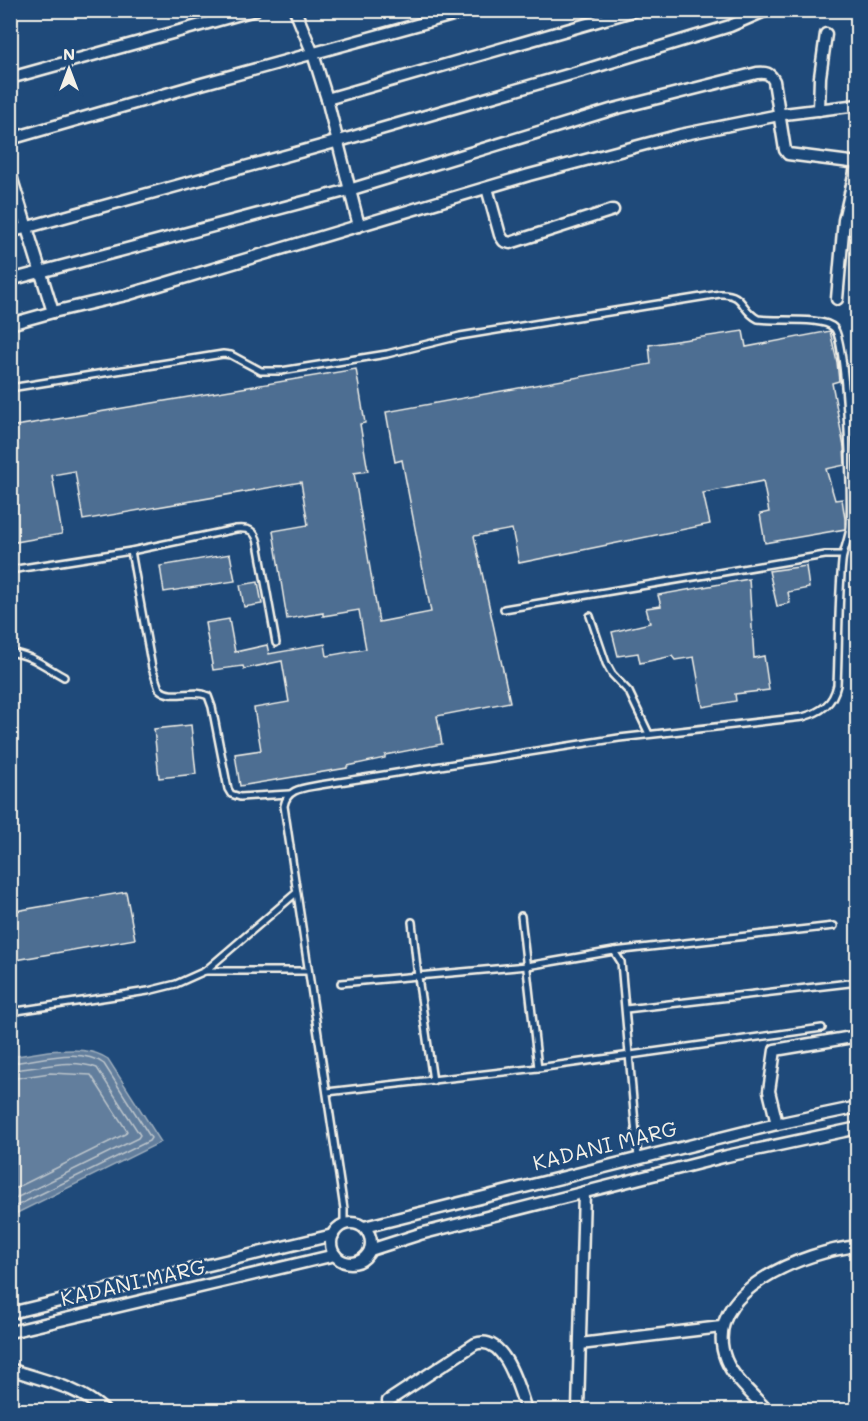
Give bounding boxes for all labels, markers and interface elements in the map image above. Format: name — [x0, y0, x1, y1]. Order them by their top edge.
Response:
north arrow — [39, 39, 99, 99]
text: N — [63, 43, 75, 64]
street label: KADANI MARG — [530, 1114, 680, 1176]
street label: KADANI MARG — [58, 1252, 208, 1311]

